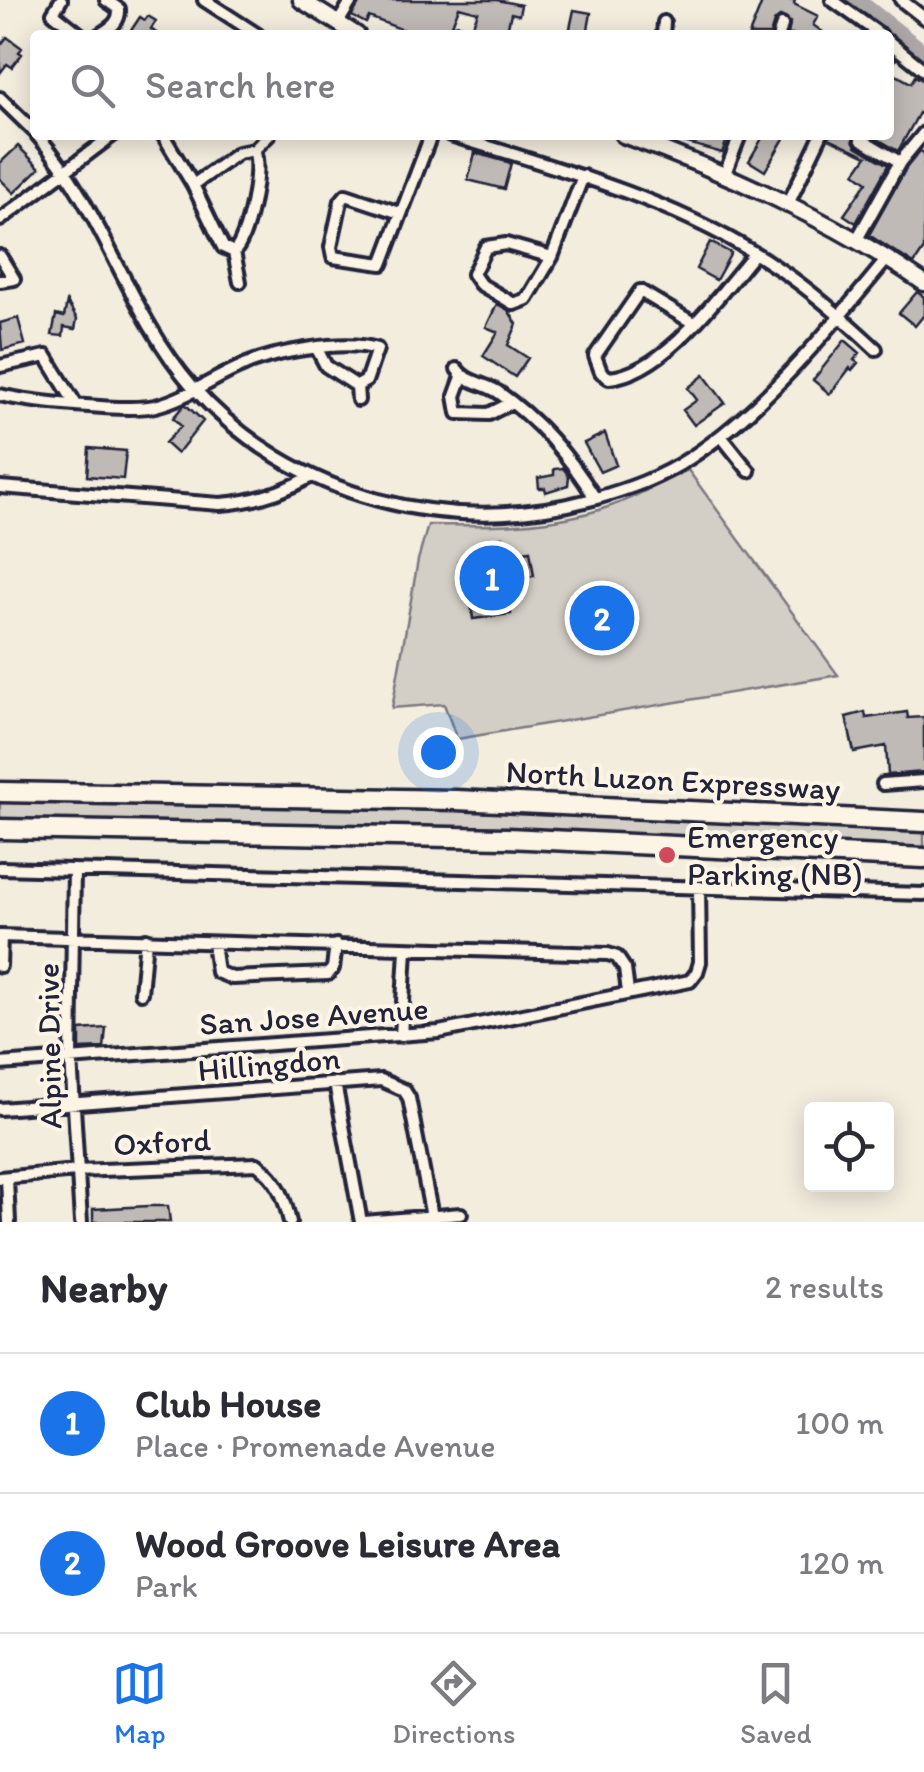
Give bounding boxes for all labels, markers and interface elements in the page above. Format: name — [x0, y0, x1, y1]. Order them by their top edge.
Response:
search box — [30, 30, 894, 140]
icon: search — [65, 58, 120, 113]
text: Search here — [145, 62, 336, 108]
pin: 1 — [460, 540, 524, 616]
pin: 2 — [570, 580, 634, 656]
your location — [413, 727, 464, 778]
street label: North Luzon Expressway — [505, 752, 841, 808]
place label: Emergency Parking (NB) — [687, 818, 863, 893]
marker: Emergency Parking (NB) — [656, 844, 678, 866]
street label: Alpine Drive — [29, 963, 69, 1129]
street label: San Jose Avenue — [198, 989, 430, 1043]
street label: Hillingdon — [196, 1039, 342, 1089]
map controls — [804, 1102, 894, 1192]
button: locate — [804, 1102, 894, 1192]
street label: Oxford — [112, 1120, 212, 1164]
text: Nearby — [40, 1262, 167, 1313]
text: 2 results — [765, 1268, 884, 1306]
text: Club House — [135, 1381, 321, 1427]
text: 1 — [65, 1404, 80, 1442]
text: 100 m — [796, 1404, 884, 1442]
text: Place · Promenade Avenue — [135, 1427, 496, 1465]
text: Wood Groove Leisure Area — [135, 1521, 560, 1567]
text: 2 — [64, 1544, 81, 1582]
text: 120 m — [798, 1544, 884, 1582]
text: Park — [135, 1567, 198, 1605]
tab: Map — [112, 1656, 167, 1750]
tab: Directions — [392, 1656, 515, 1750]
tab: Saved — [740, 1656, 812, 1750]

